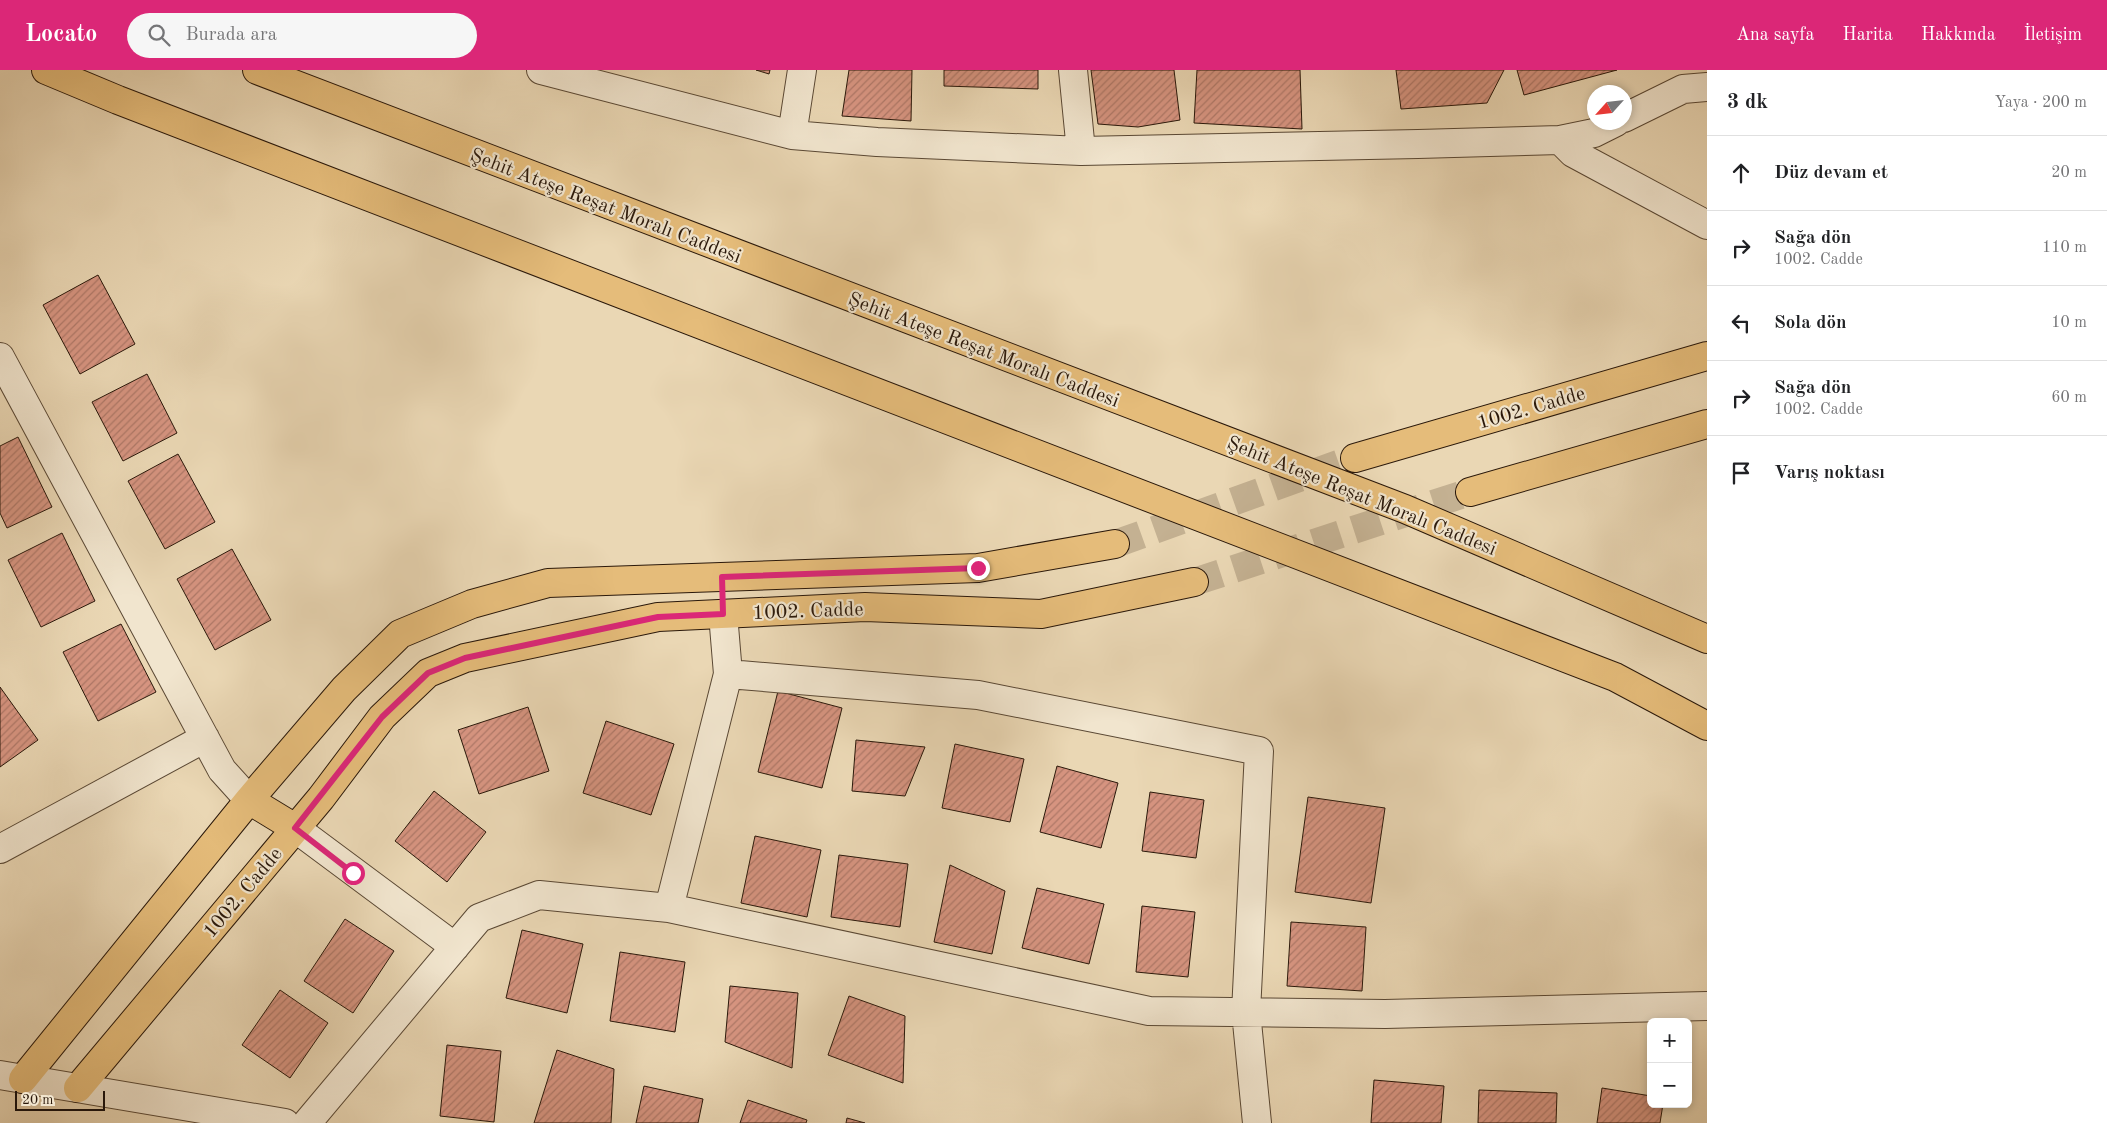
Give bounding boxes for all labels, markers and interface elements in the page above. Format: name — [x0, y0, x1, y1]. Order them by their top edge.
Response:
search box — [127, 13, 477, 58]
icon: search — [145, 21, 173, 49]
text: Locato — [25, 23, 97, 47]
text: Burada ara — [185, 26, 277, 45]
text: Ana sayfa — [1736, 26, 1814, 44]
text: Harita — [1842, 26, 1893, 44]
text: Hakkında — [1921, 26, 1996, 44]
text: İletişim — [2024, 26, 2082, 44]
north arrow — [1587, 85, 1632, 130]
text: 3 dk — [1727, 92, 1768, 113]
text: Yaya · 200 m — [1994, 95, 2087, 111]
street label: Şehit Ateşe Reşat Moralı Caddesi — [467, 146, 744, 268]
icon: ahead — [1727, 159, 1755, 187]
text: Düz devam et — [1774, 164, 1888, 183]
text: 20 m — [2051, 165, 2087, 181]
text: Sağa dön — [1774, 229, 1851, 248]
icon: right — [1727, 234, 1755, 262]
text: 110 m — [2042, 240, 2087, 256]
text: 1002. Cadde — [1774, 252, 1863, 268]
street label: Şehit Ateşe Reşat Moralı Caddesi — [845, 290, 1122, 412]
icon: left — [1727, 309, 1755, 337]
text: Sola dön — [1774, 314, 1847, 333]
text: 10 m — [2051, 315, 2087, 331]
text: Sağa dön — [1774, 379, 1851, 398]
street label: 1002. Cadde — [1475, 384, 1588, 434]
icon: right — [1727, 384, 1755, 412]
text: 60 m — [2051, 390, 2087, 406]
text: 1002. Cadde — [1774, 402, 1863, 418]
street label: Şehit Ateşe Reşat Moralı Caddesi — [1224, 434, 1499, 560]
icon: arrive — [1727, 459, 1755, 487]
text: Varış noktası — [1774, 464, 1885, 483]
route end — [967, 557, 990, 580]
street label: 1002. Cadde — [752, 600, 864, 624]
street label: 1002. Cadde — [200, 844, 287, 942]
route start — [342, 862, 365, 885]
map controls — [1647, 1018, 1692, 1108]
button: + — [1647, 1018, 1692, 1063]
button: − — [1647, 1063, 1692, 1108]
scale bar — [15, 1088, 105, 1111]
text: 20 m — [22, 1093, 53, 1107]

